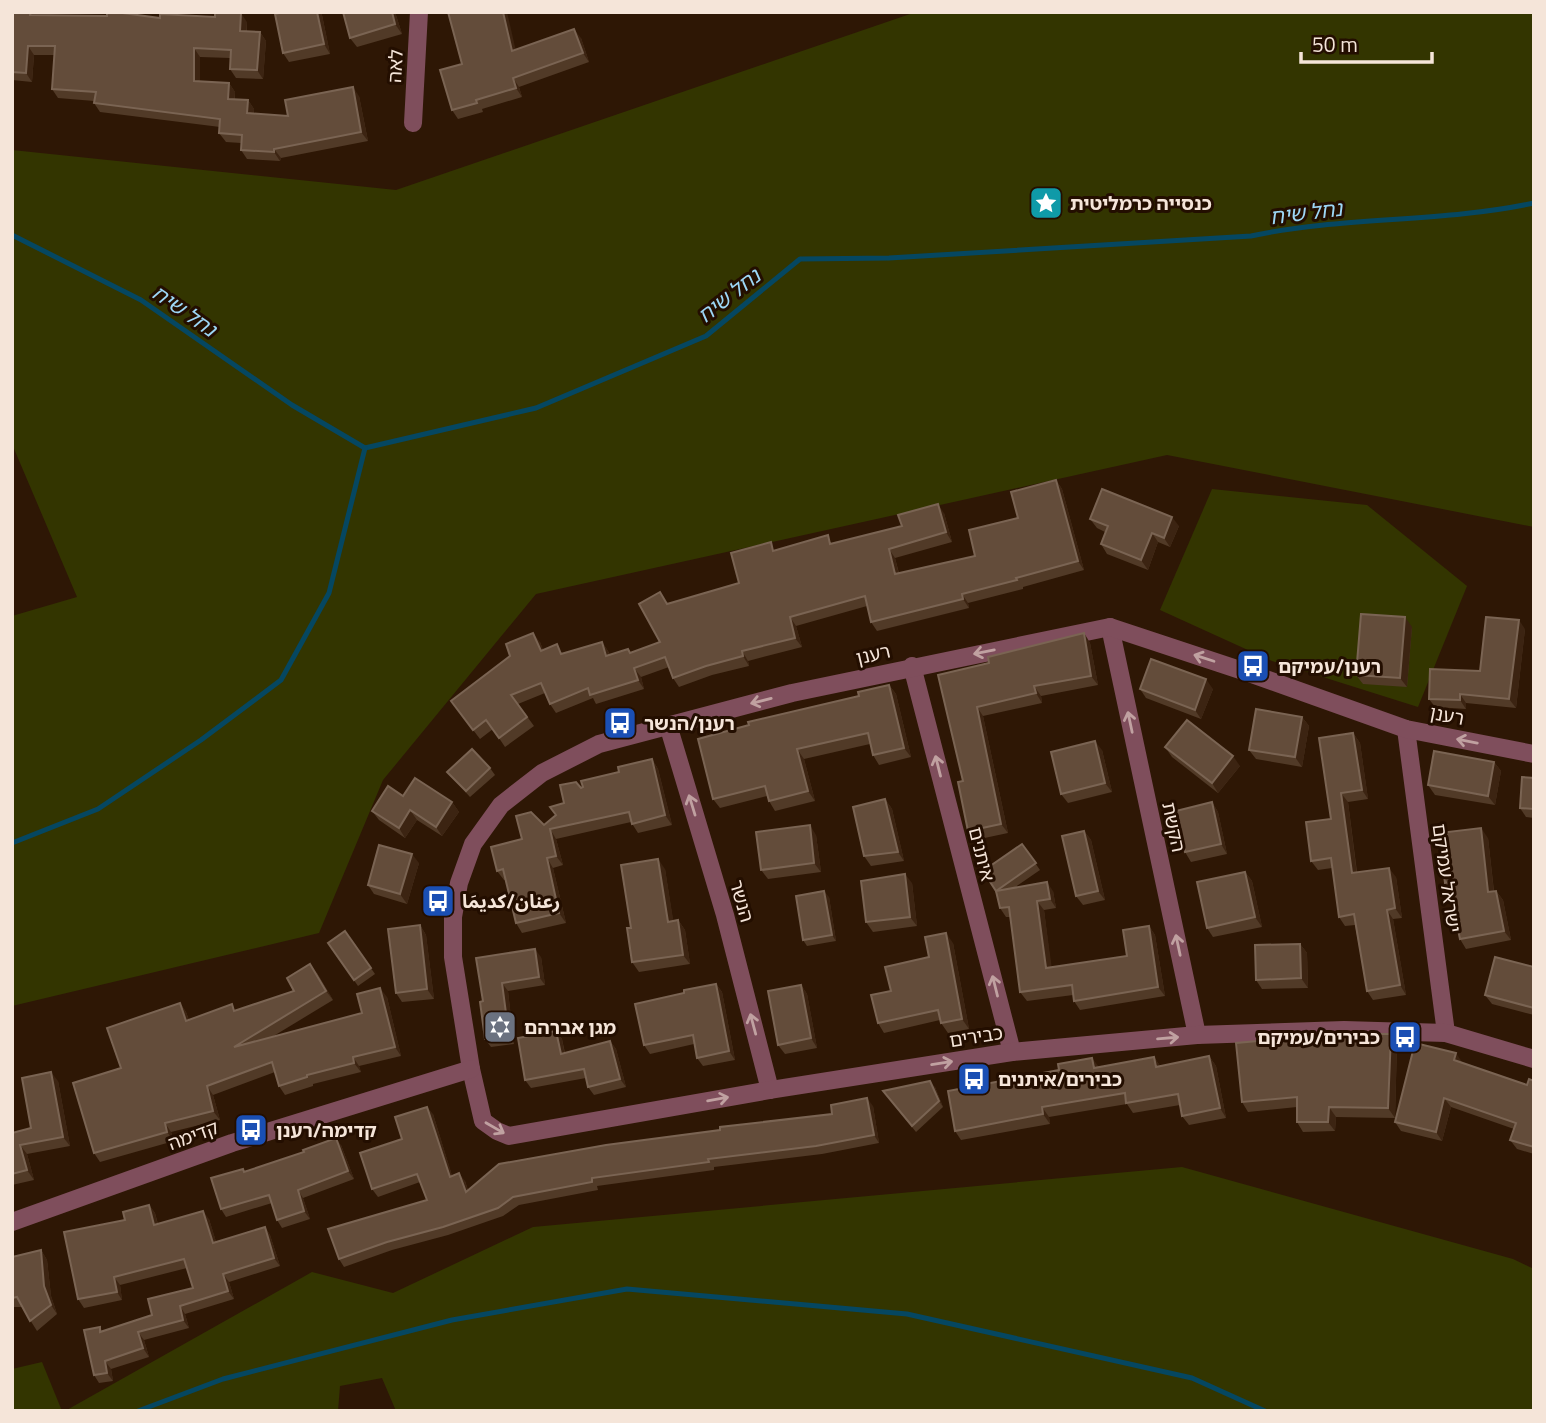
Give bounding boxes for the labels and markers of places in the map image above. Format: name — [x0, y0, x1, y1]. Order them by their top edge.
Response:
place icon: כנסייה כרמליטית — [1027, 184, 1065, 222]
place label: כנסייה כרמליטית — [1070, 188, 1212, 217]
bus stop icon: רענן/עמיקם — [1234, 647, 1272, 685]
place label: רענן/עמיקם — [1278, 651, 1381, 680]
bus stop icon: רענן/הנשר — [601, 704, 639, 742]
place label: רענן/הנשר — [644, 708, 735, 737]
bus stop icon: رعنان/كديمَا — [419, 882, 457, 920]
place label: رعنان/كديمَا — [462, 886, 560, 915]
synagogue icon: מגן אברהם — [481, 1008, 519, 1046]
place label: מגן אברהם — [524, 1012, 616, 1041]
bus stop icon: כבירים/עמיקם — [1386, 1018, 1424, 1056]
place label: כבירים/עמיקם — [1257, 1022, 1380, 1051]
bus stop icon: כבירים/איתנים — [955, 1060, 993, 1098]
place label: כבירים/איתנים — [998, 1064, 1122, 1093]
bus stop icon: קדימה/רענן — [232, 1111, 270, 1149]
place label: קדימה/רענן — [276, 1115, 377, 1144]

